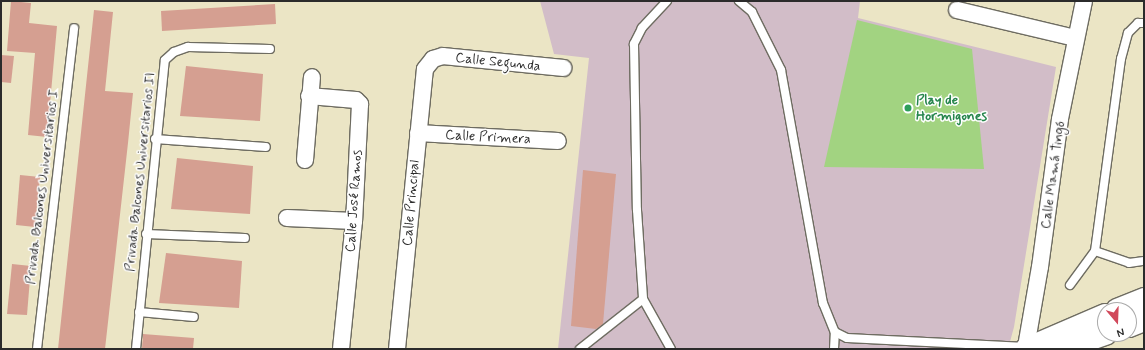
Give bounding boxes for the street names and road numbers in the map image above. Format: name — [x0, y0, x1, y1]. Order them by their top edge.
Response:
street label: Calle Segunda — [454, 49, 542, 75]
street label: Privada Balcones Universitarios II — [121, 69, 159, 275]
street label: Privada Balcones Universitarios I — [22, 89, 62, 285]
street label: Calle Mamá Tingó — [1037, 121, 1069, 229]
street label: Calle Primera — [444, 126, 532, 148]
street label: Calle José Ramos — [342, 149, 366, 253]
street label: Calle Principal — [399, 159, 423, 247]

